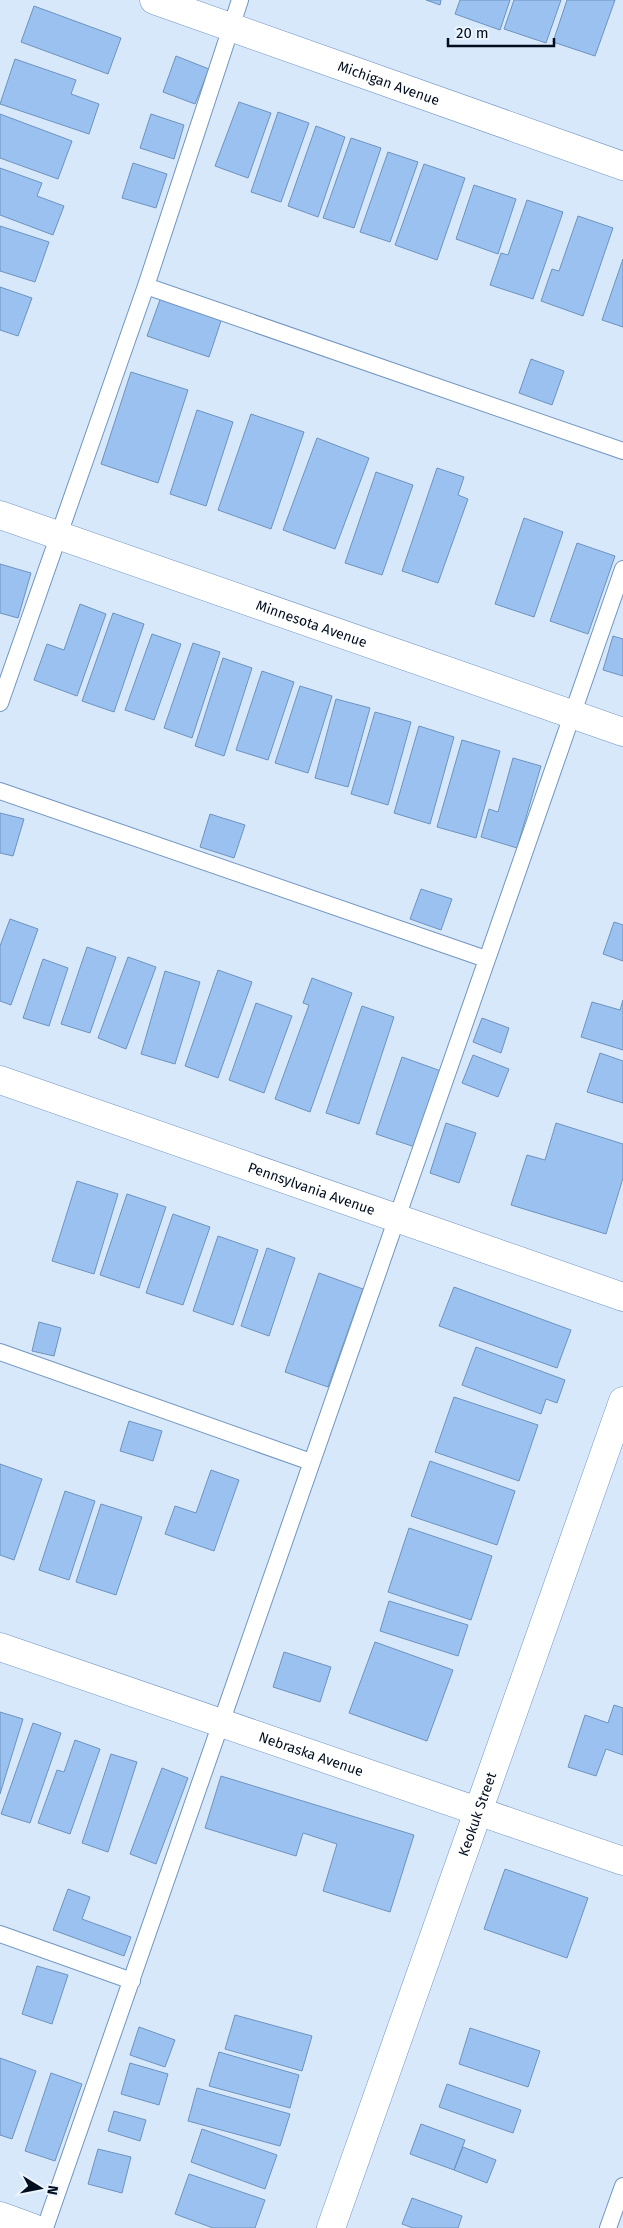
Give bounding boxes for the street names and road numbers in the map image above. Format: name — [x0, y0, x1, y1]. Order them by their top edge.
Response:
street label: Michigan Avenue — [336, 57, 442, 109]
street label: Minnesota Avenue — [254, 596, 369, 651]
street label: Pennsylvania Avenue — [246, 1159, 377, 1218]
street label: Nebraska Avenue — [257, 1728, 366, 1780]
street label: Keokuk Street — [454, 1769, 500, 1858]

